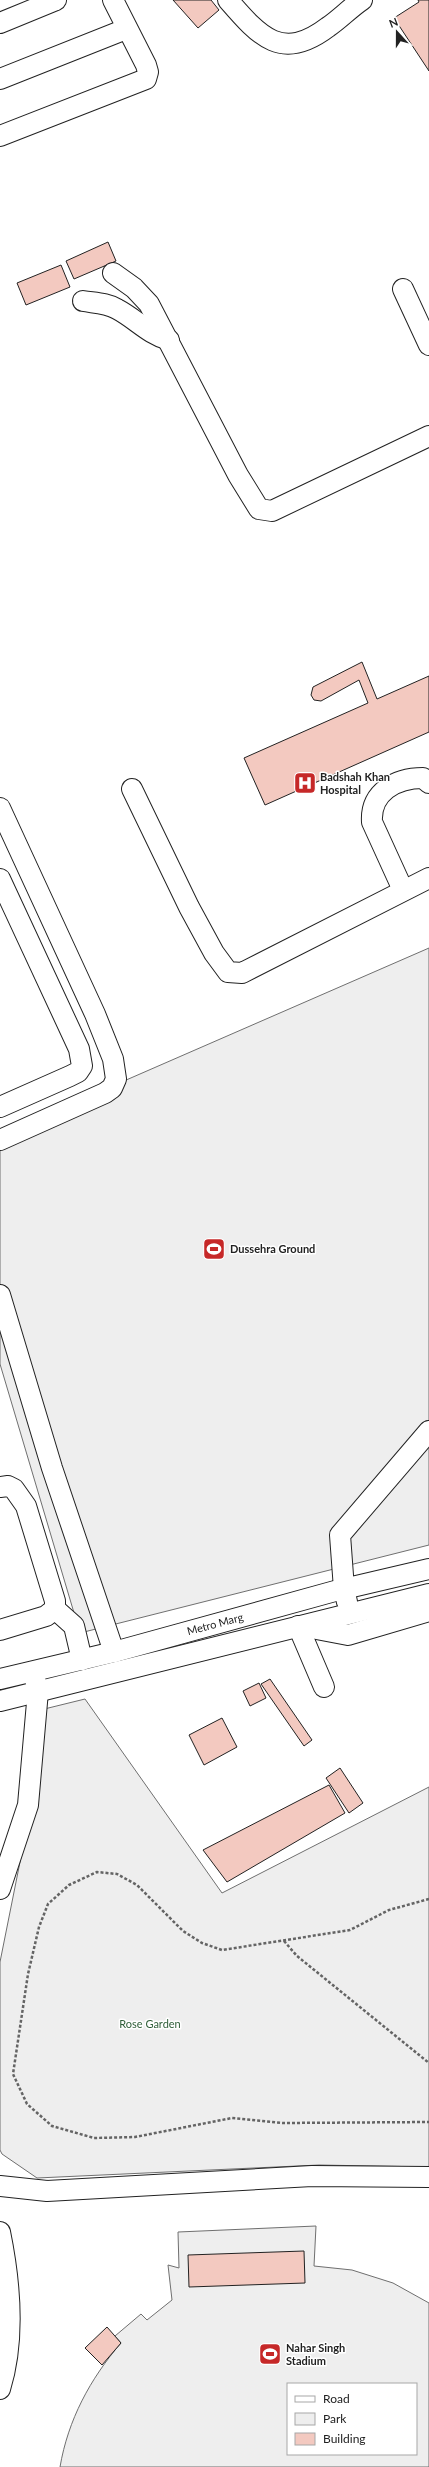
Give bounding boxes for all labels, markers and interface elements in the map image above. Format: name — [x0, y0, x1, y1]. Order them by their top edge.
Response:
north arrow — [377, 12, 417, 52]
text: N — [387, 15, 400, 30]
hospital icon: Badshah Khan Hospital — [292, 770, 318, 796]
place label: Badshah Khan Hospital — [320, 770, 390, 796]
sports icon: Dussehra Ground — [201, 1236, 227, 1262]
place label: Dussehra Ground — [230, 1242, 315, 1255]
street label: Metro Marg — [185, 1610, 245, 1637]
park label: Rose Garden — [119, 2017, 181, 2030]
sports icon: Nahar Singh Stadium — [257, 2341, 283, 2367]
place label: Nahar Singh Stadium — [286, 2341, 345, 2367]
legend — [287, 2383, 417, 2455]
text: Road — [323, 2391, 350, 2406]
text: Park — [323, 2411, 347, 2426]
text: Building — [323, 2431, 366, 2446]

